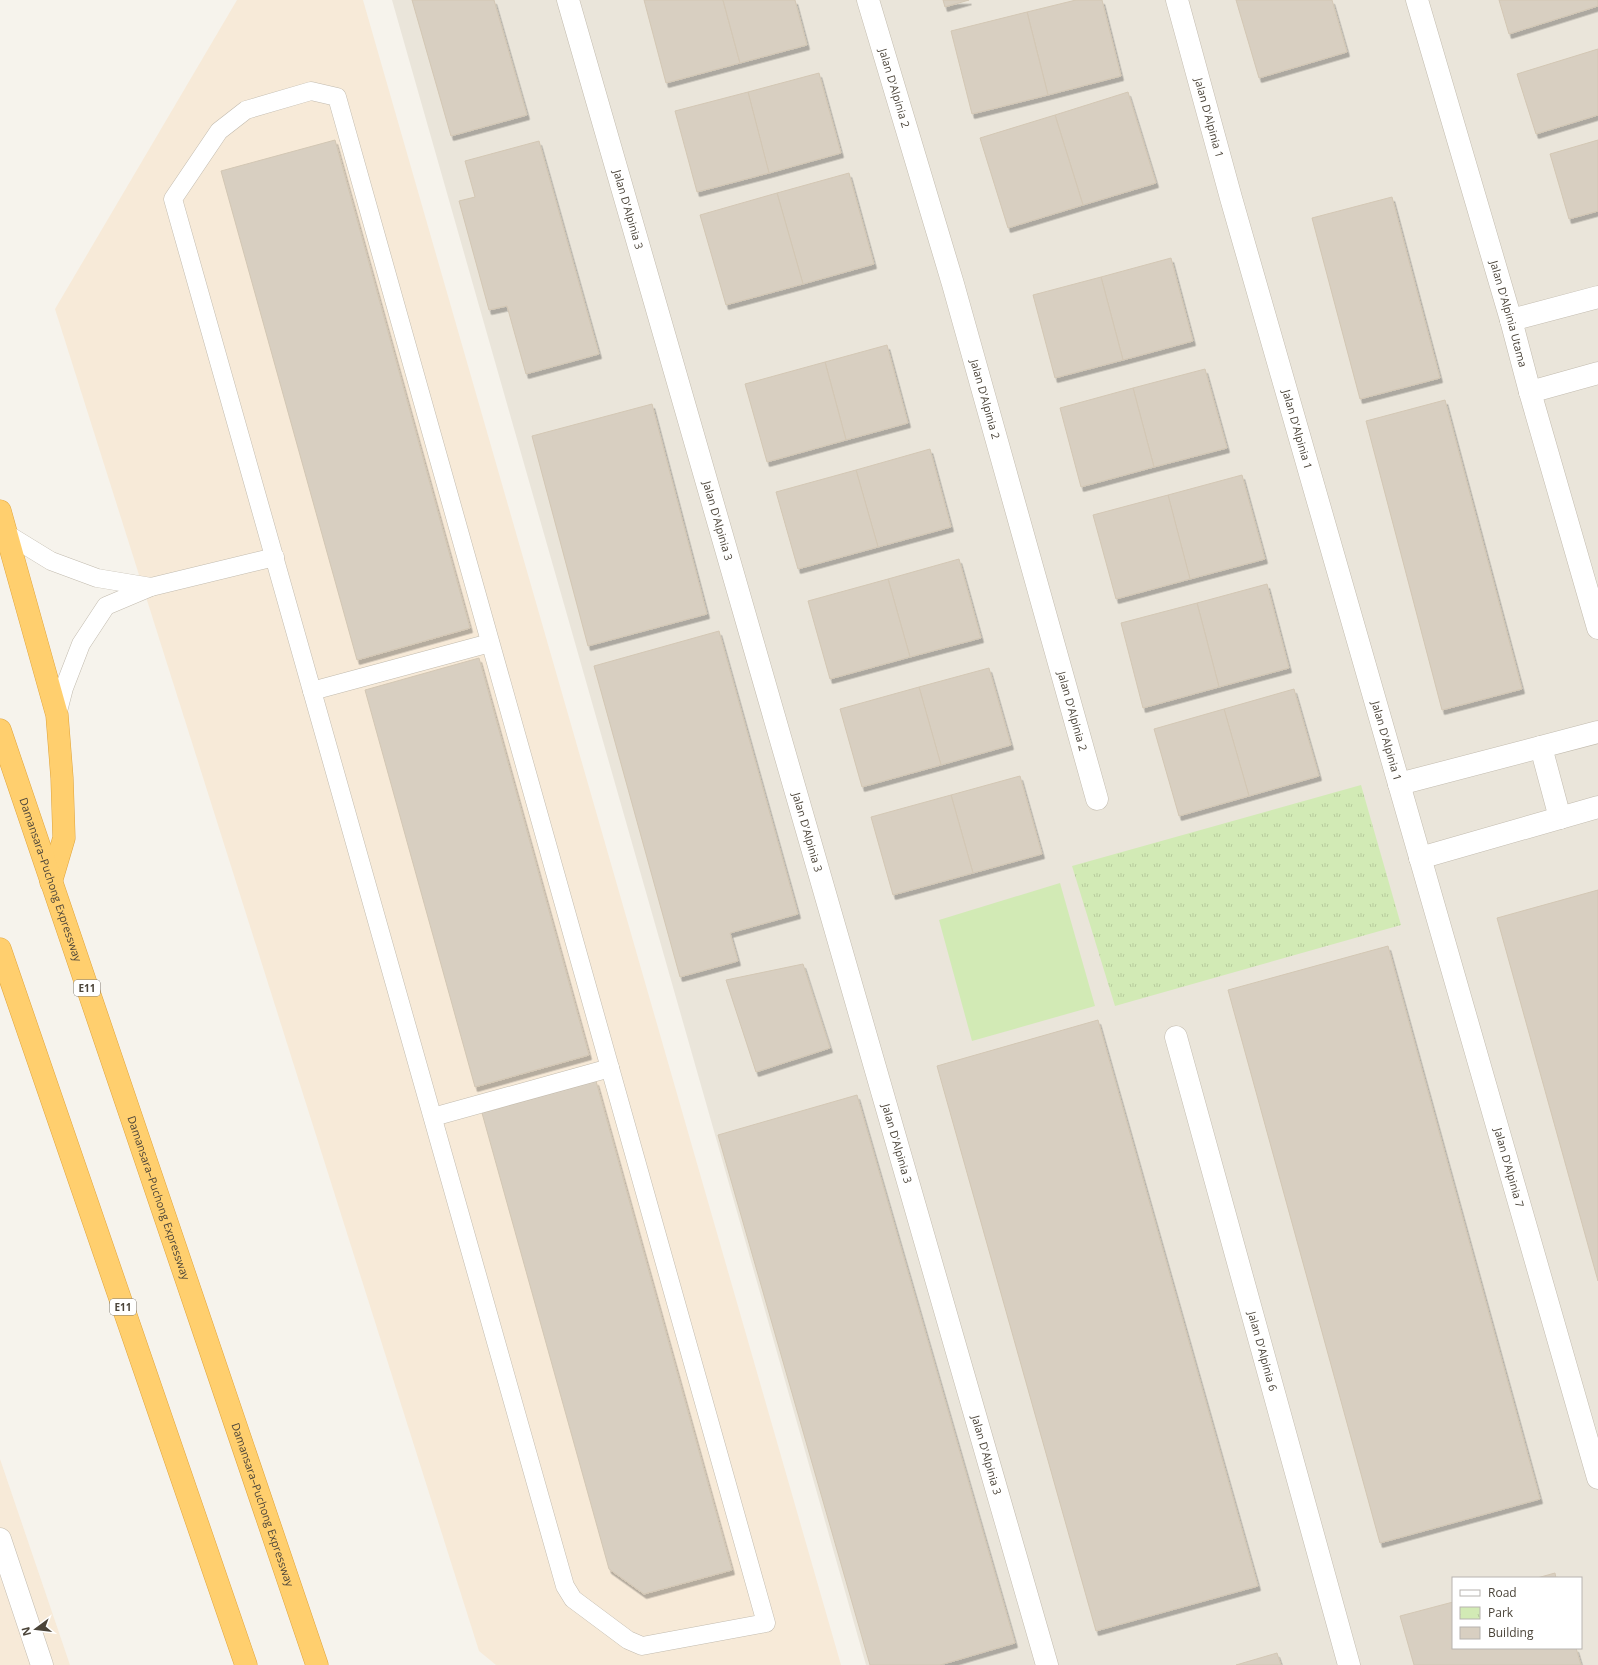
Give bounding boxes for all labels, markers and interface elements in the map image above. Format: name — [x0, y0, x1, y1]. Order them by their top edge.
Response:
street label: Jalan D'Alpinia 2 — [876, 46, 914, 129]
street label: Jalan D'Alpinia 1 — [1191, 75, 1228, 159]
street label: Jalan D'Alpinia 3 — [610, 167, 647, 251]
street label: Jalan D'Alpinia Utama — [1487, 258, 1531, 369]
street label: Jalan D'Alpinia 2 — [967, 356, 1004, 441]
street label: Jalan D'Alpinia 1 — [1279, 387, 1316, 471]
street label: Jalan D'Alpinia 3 — [699, 478, 737, 562]
street label: Jalan D'Alpinia 2 — [1054, 669, 1091, 753]
street label: Jalan D'Alpinia 1 — [1368, 698, 1406, 782]
street label: Jalan D'Alpinia 3 — [789, 790, 826, 874]
street label: Damansara–Puchong Expressway — [16, 795, 86, 964]
road number: E11 — [74, 980, 100, 996]
street label: Jalan D'Alpinia 3 — [879, 1101, 916, 1185]
street label: Damansara–Puchong Expressway — [124, 1114, 194, 1282]
street label: Jalan D'Alpinia 7 — [1491, 1125, 1528, 1209]
road number: E11 — [110, 1299, 136, 1315]
street label: Jalan D'Alpinia 6 — [1245, 1309, 1281, 1393]
street label: Jalan D'Alpinia 3 — [968, 1412, 1006, 1496]
street label: Damansara–Puchong Expressway — [228, 1421, 298, 1589]
legend — [1452, 1577, 1582, 1649]
text: Road — [1488, 1584, 1517, 1601]
text: Park — [1488, 1604, 1514, 1621]
north arrow — [16, 1609, 56, 1649]
text: Building — [1488, 1624, 1534, 1641]
text: N — [17, 1625, 34, 1638]

